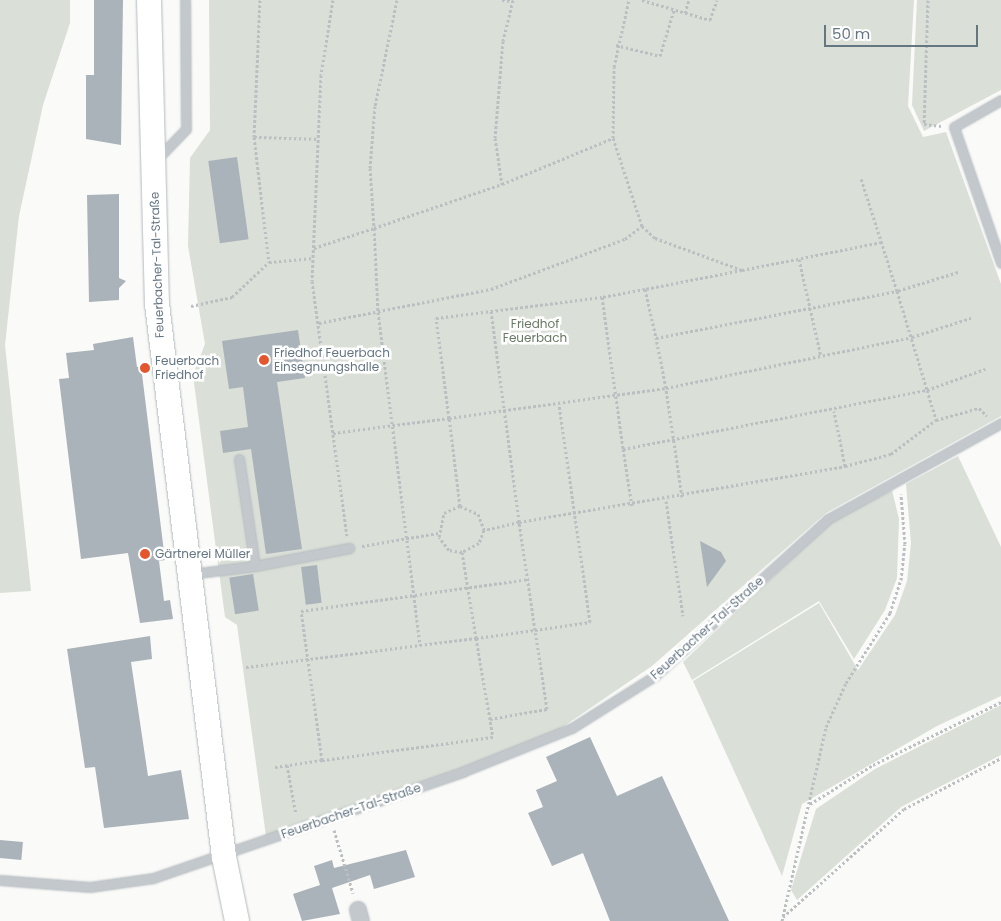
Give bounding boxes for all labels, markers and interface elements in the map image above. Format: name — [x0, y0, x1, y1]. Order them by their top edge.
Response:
scale bar — [826, 15, 980, 47]
text: 50 m — [832, 23, 870, 44]
street label: Feuerbacher-Tal-Straße — [147, 192, 167, 338]
park label: Friedhof Feuerbach — [503, 317, 567, 345]
place label: Friedhof Feuerbach Einsegnungshalle — [274, 346, 390, 374]
place label: Feuerbach Friedhof — [155, 354, 219, 382]
marker: Friedhof Feuerbach Einsegnungshalle — [258, 354, 270, 366]
marker: Feuerbach Friedhof — [139, 362, 151, 374]
place label: Gärtnerei Müller — [155, 547, 250, 561]
marker: Gärtnerei Müller — [139, 548, 151, 560]
street label: Feuerbacher-Tal-Straße — [648, 574, 766, 682]
street label: Feuerbacher-Tal-Straße — [279, 780, 423, 842]

